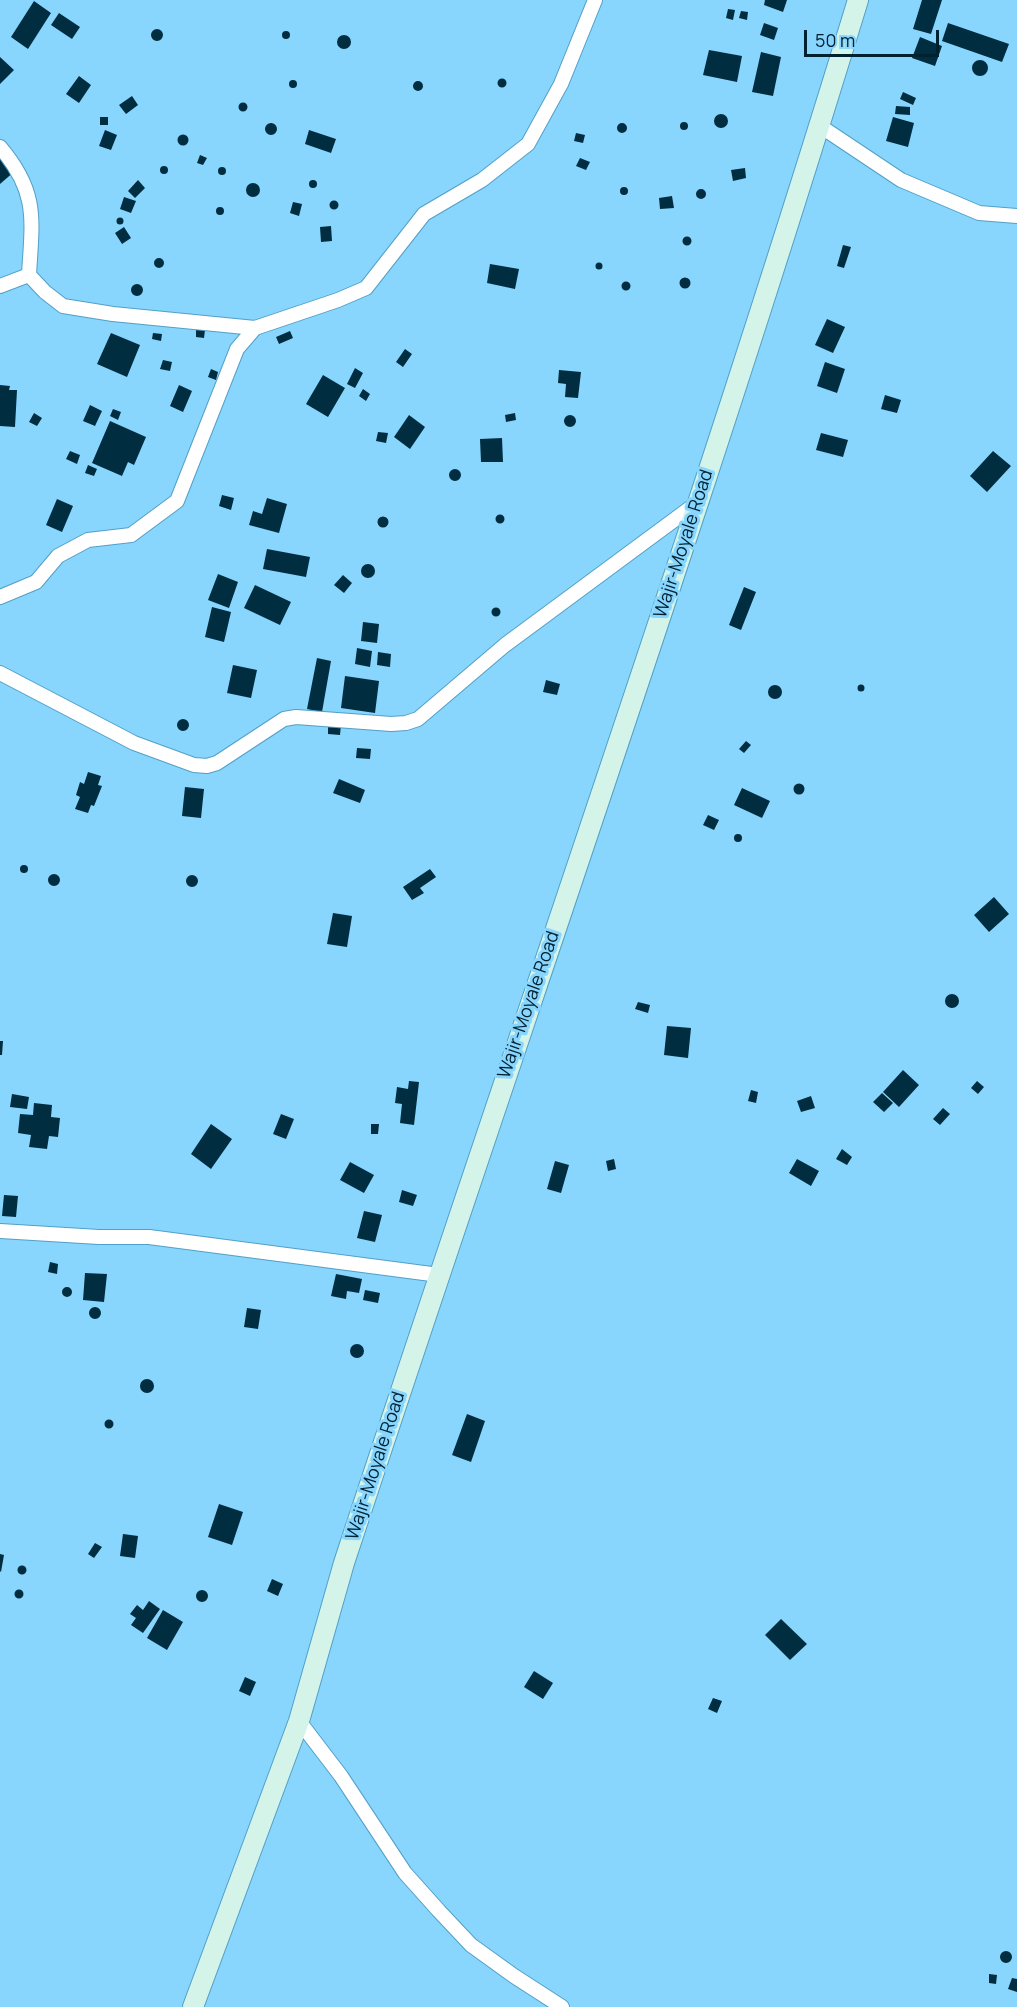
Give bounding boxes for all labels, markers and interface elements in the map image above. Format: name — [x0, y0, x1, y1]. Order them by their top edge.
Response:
scale bar — [807, 18, 942, 56]
text: 50 m — [815, 28, 855, 52]
street label: Wajir-Moyale Road — [650, 467, 718, 621]
street label: Wajir-Moyale Road — [494, 929, 564, 1081]
street label: Wajir-Moyale Road — [342, 1389, 410, 1543]

